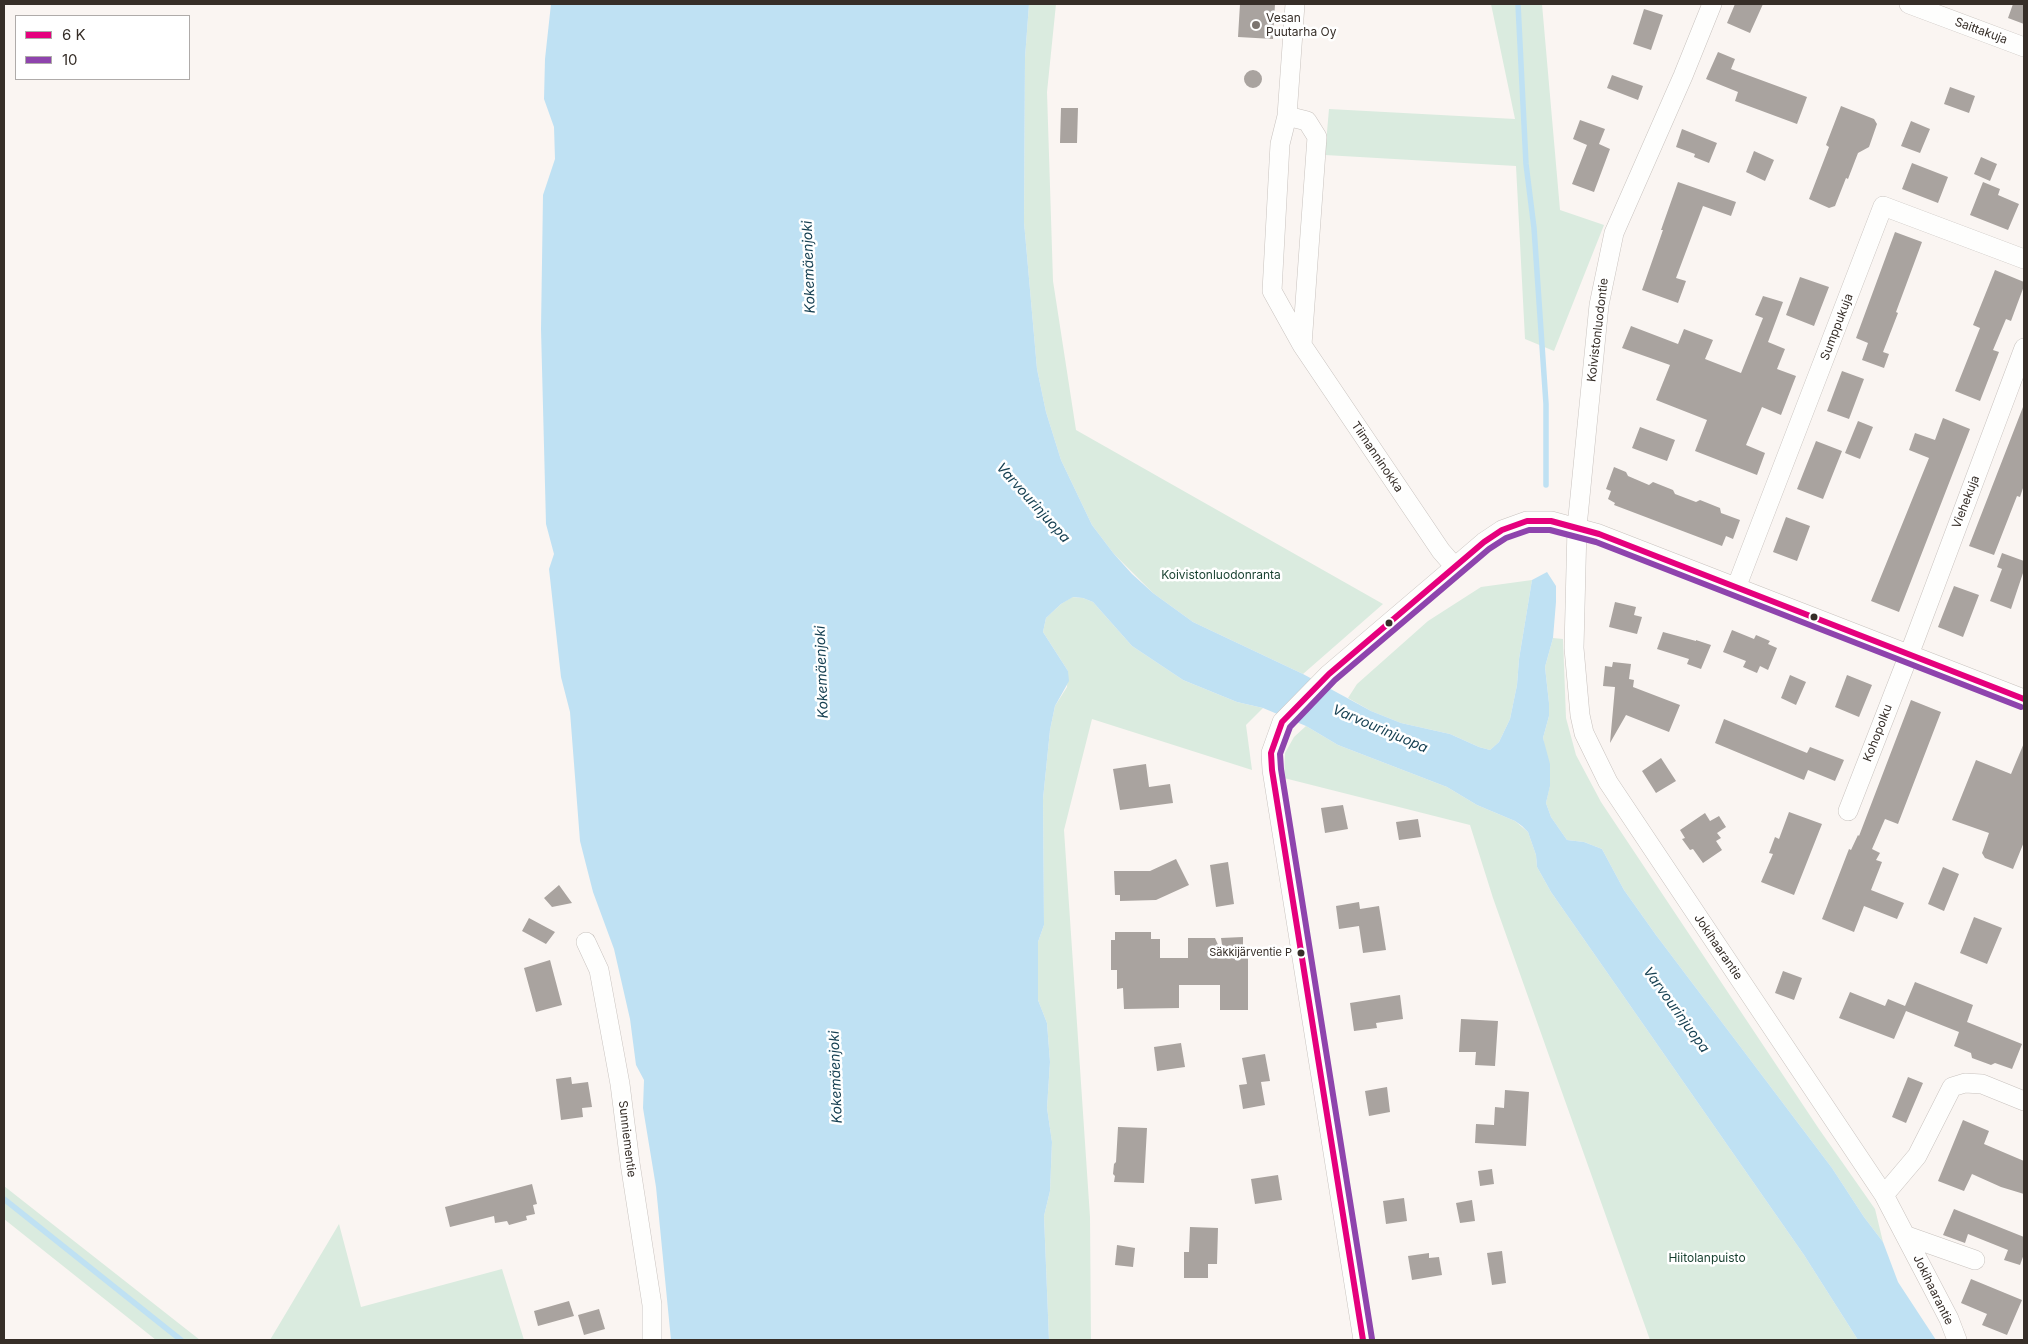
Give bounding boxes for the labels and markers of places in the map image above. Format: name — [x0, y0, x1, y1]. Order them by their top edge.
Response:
place label: Vesan Puutarha Oy — [1266, 11, 1336, 39]
marker: Vesan Puutarha Oy — [1250, 19, 1262, 31]
unlabelled marker — [1809, 612, 1819, 622]
unlabelled marker — [1384, 618, 1394, 628]
place label: Säkkijärventie P — [1209, 946, 1292, 960]
marker: Säkkijärventie P — [1296, 948, 1306, 958]

